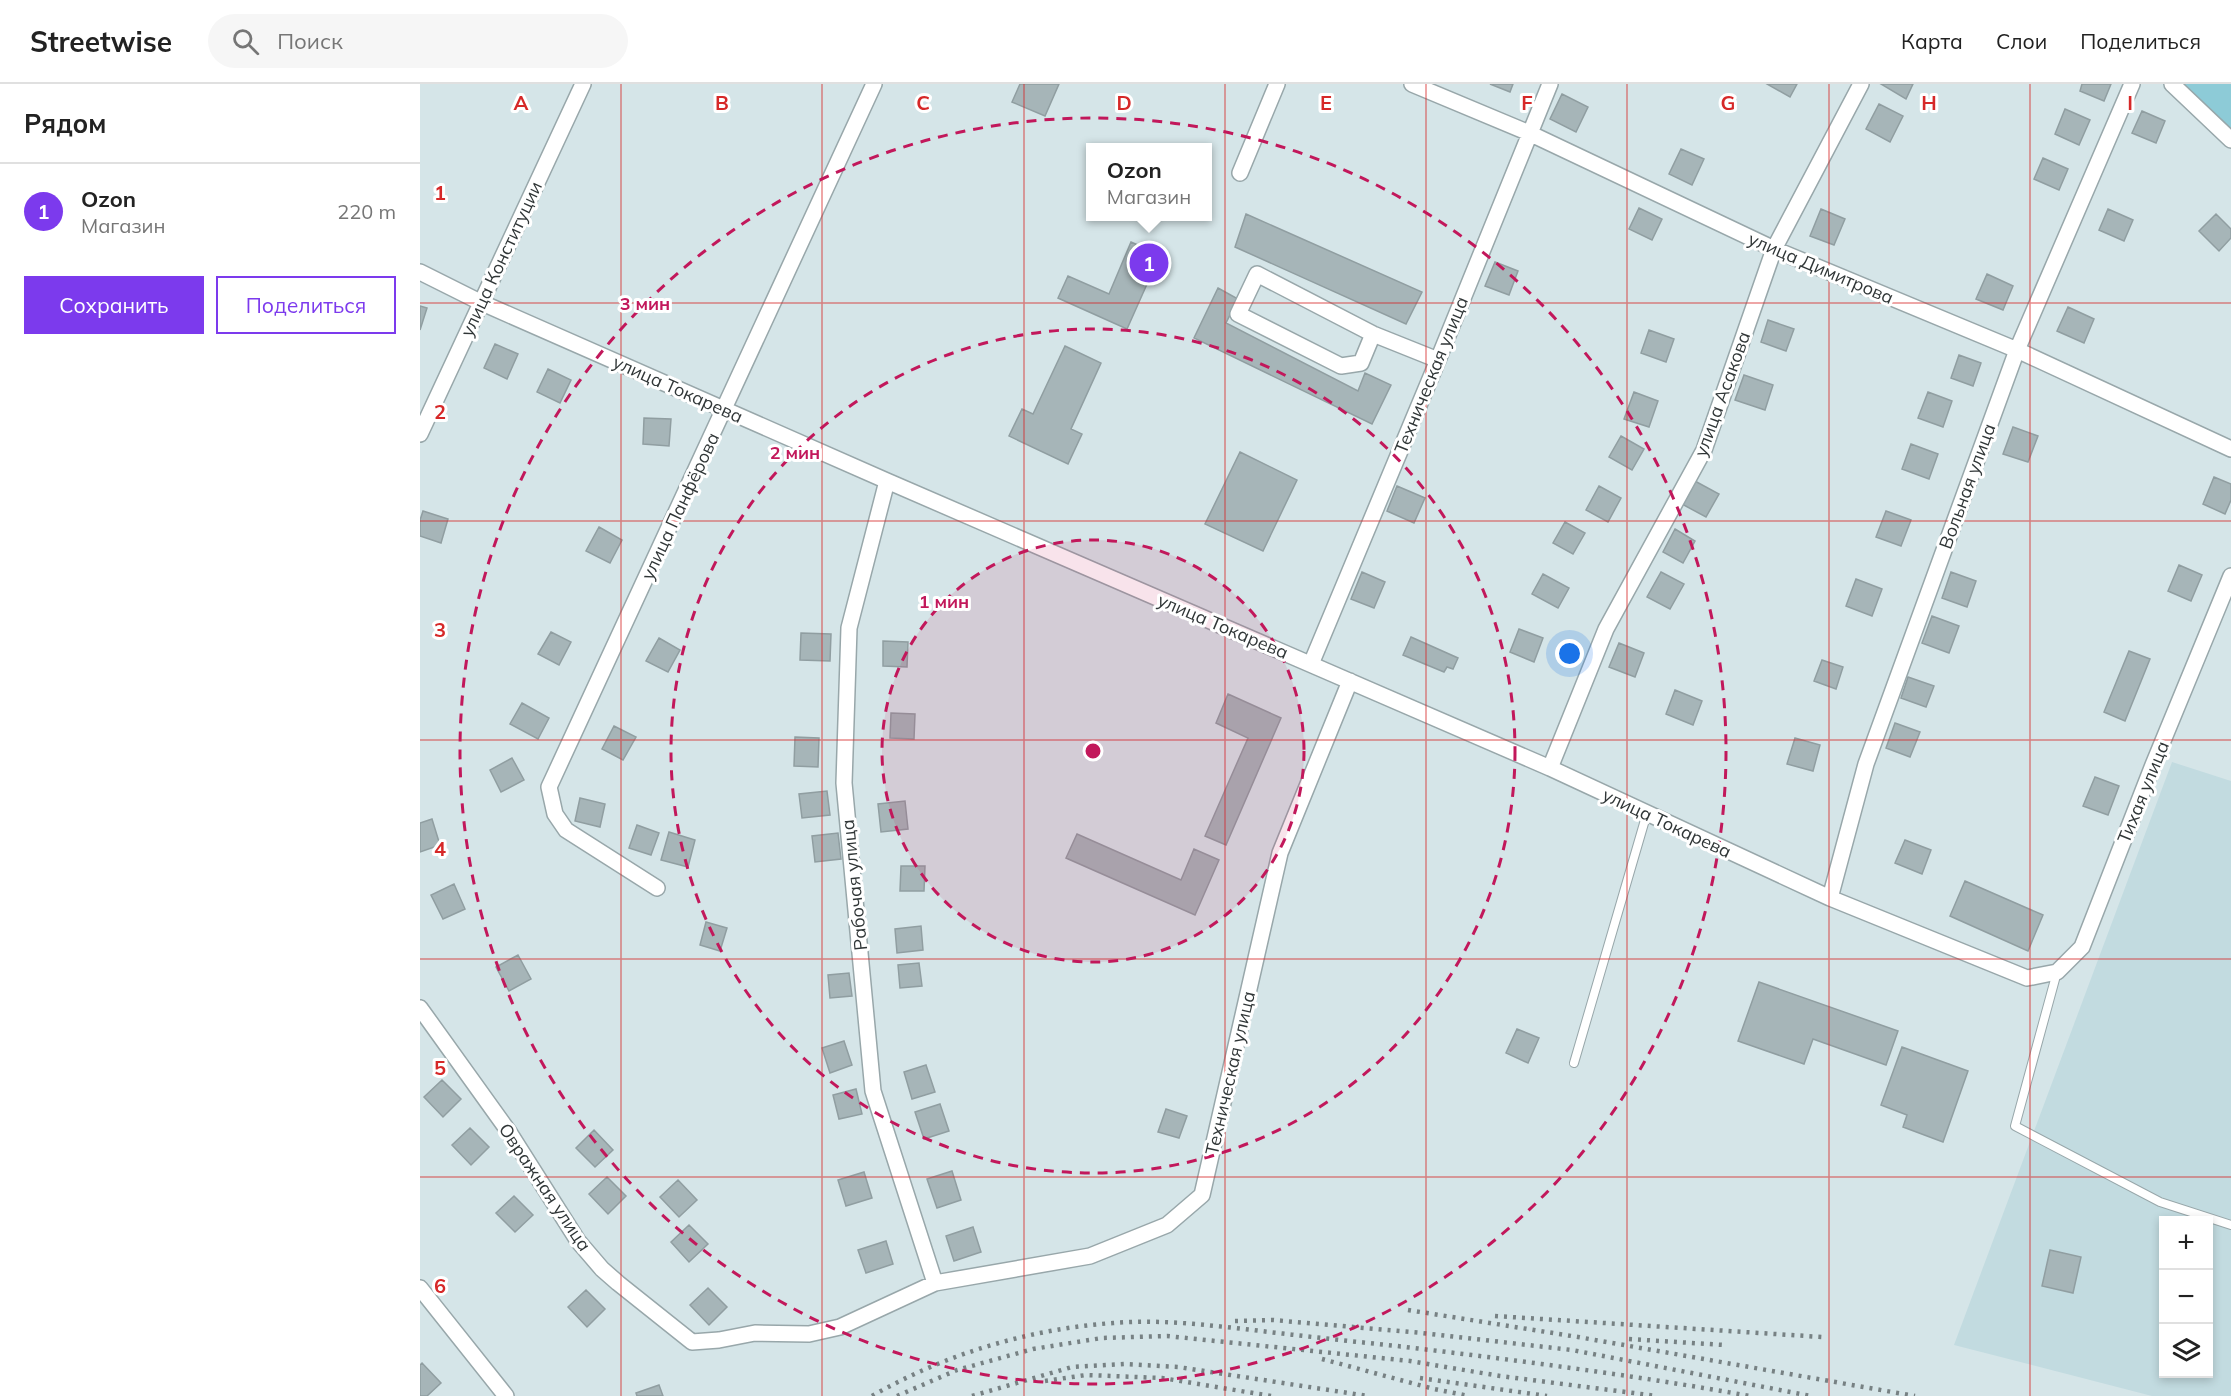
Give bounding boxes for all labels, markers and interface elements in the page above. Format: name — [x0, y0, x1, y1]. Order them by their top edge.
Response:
search box — [208, 14, 628, 68]
text: Streetwise — [30, 24, 172, 59]
icon: search — [229, 25, 262, 58]
text: Поиск — [277, 27, 343, 55]
text: Карта — [1901, 28, 1963, 54]
text: Слои — [1996, 28, 2047, 54]
text: Поделиться — [2080, 28, 2201, 54]
text: A — [514, 90, 529, 115]
text: B — [715, 90, 729, 115]
text: C — [916, 90, 930, 115]
text: D — [1116, 90, 1132, 115]
text: E — [1320, 90, 1332, 115]
text: F — [1521, 90, 1533, 115]
text: G — [1721, 90, 1735, 115]
text: H — [1921, 90, 1937, 115]
text: I — [2127, 90, 2133, 115]
text: Рядом — [24, 107, 107, 140]
popup — [1086, 143, 1212, 221]
text: Ozon — [1107, 156, 1162, 184]
street label: улица Конституции — [455, 178, 547, 340]
text: 1 — [434, 180, 446, 205]
text: Магазин — [1107, 184, 1191, 209]
text: Ozon — [81, 185, 136, 213]
text: 1 — [38, 199, 50, 224]
text: 220 m — [337, 199, 396, 224]
text: Магазин — [81, 213, 165, 238]
street label: улица Димитрова — [1745, 227, 1897, 309]
pin: 1 — [1130, 240, 1168, 285]
button: Сохранить — [24, 276, 204, 334]
button: Поделиться — [216, 276, 396, 334]
text: 3 мин — [620, 292, 670, 315]
street label: Техническая улица — [1389, 293, 1473, 457]
street label: улица Асакова — [1689, 328, 1755, 460]
street label: улица Токарева — [609, 350, 747, 428]
text: 2 — [434, 399, 446, 424]
street label: Вольная улица — [1934, 420, 2000, 552]
street label: улица Панфёрова — [636, 429, 724, 583]
text: 2 мин — [770, 441, 820, 464]
street label: улица Токарева — [1154, 588, 1292, 664]
text: 1 мин — [919, 590, 969, 613]
text: 3 — [434, 617, 446, 642]
your location — [1555, 639, 1584, 668]
street label: Тихая улица — [2112, 738, 2174, 846]
centre of rings — [1083, 741, 1103, 761]
street label: улица Токарева — [1599, 783, 1735, 863]
street label: Рабочая улица — [836, 818, 872, 952]
text: 4 — [434, 836, 446, 861]
street label: Техническая улица — [1200, 989, 1260, 1157]
text: 5 — [434, 1055, 446, 1080]
street label: Овражная улица — [494, 1119, 596, 1255]
map controls — [2159, 1216, 2213, 1378]
button: + — [2159, 1216, 2213, 1270]
button: − — [2159, 1270, 2213, 1324]
text: 6 — [434, 1273, 446, 1298]
button: layers — [2159, 1324, 2213, 1378]

